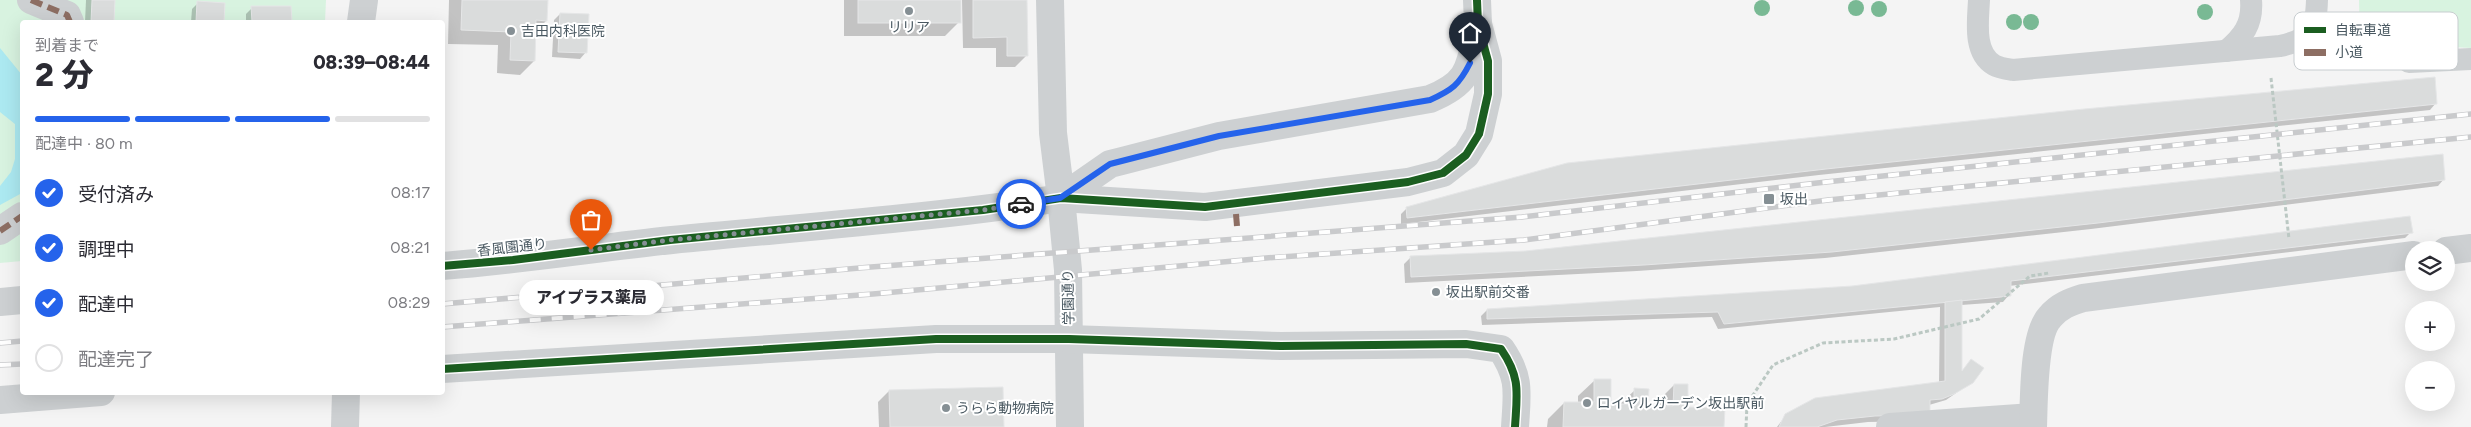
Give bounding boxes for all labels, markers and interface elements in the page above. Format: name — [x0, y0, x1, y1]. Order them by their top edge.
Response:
marker: リリア — [903, 5, 915, 17]
pin — [1449, 12, 1491, 63]
legend — [2294, 12, 2458, 70]
place label: リリア — [888, 19, 930, 36]
icon: home — [1456, 19, 1484, 47]
text: 自転車道 — [2335, 22, 2391, 39]
place label: 吉田内科医院 — [521, 23, 605, 40]
marker: 吉田内科医院 — [505, 25, 517, 37]
text: 到着まで — [35, 36, 99, 55]
text: 小道 — [2335, 44, 2363, 61]
text: 08:39–08:44 — [313, 51, 430, 74]
text: 2 分 — [35, 56, 93, 94]
text: 配達中 · 80 m — [35, 134, 133, 153]
icon: check — [35, 179, 63, 207]
courier — [996, 179, 1046, 229]
text: 受付済み — [78, 183, 154, 206]
text: 08:17 — [391, 183, 430, 202]
icon: car — [1007, 190, 1035, 218]
place label: 坂出 — [1780, 191, 1808, 208]
marker: 坂出 — [1762, 192, 1776, 206]
pin — [570, 199, 612, 250]
icon: bag — [577, 206, 605, 234]
icon: check — [35, 234, 63, 262]
street label: 香風園通り — [476, 235, 548, 260]
text: 調理中 — [78, 238, 135, 261]
text: 08:21 — [390, 238, 430, 257]
map controls — [2405, 241, 2455, 411]
button: layers — [2405, 241, 2455, 291]
street label: 学園通り — [1060, 269, 1077, 325]
callout: アイプラス薬局 — [518, 280, 664, 315]
place label: 坂出駅前交番 — [1446, 284, 1530, 301]
marker: 坂出駅前交番 — [1430, 286, 1442, 298]
text: アイプラス薬局 — [536, 288, 647, 307]
icon: check — [35, 289, 63, 317]
text: 配達中 — [78, 293, 135, 316]
text: 08:29 — [388, 293, 430, 312]
button: + — [2405, 301, 2455, 351]
text: 配達完了 — [78, 348, 154, 371]
button: − — [2405, 361, 2455, 411]
place label: ロイヤルガーデン坂出駅前 — [1597, 395, 1764, 412]
marker: ロイヤルガーデン坂出駅前 — [1581, 397, 1593, 409]
place label: うらら動物病院 — [956, 400, 1054, 417]
marker: うらら動物病院 — [940, 402, 952, 414]

